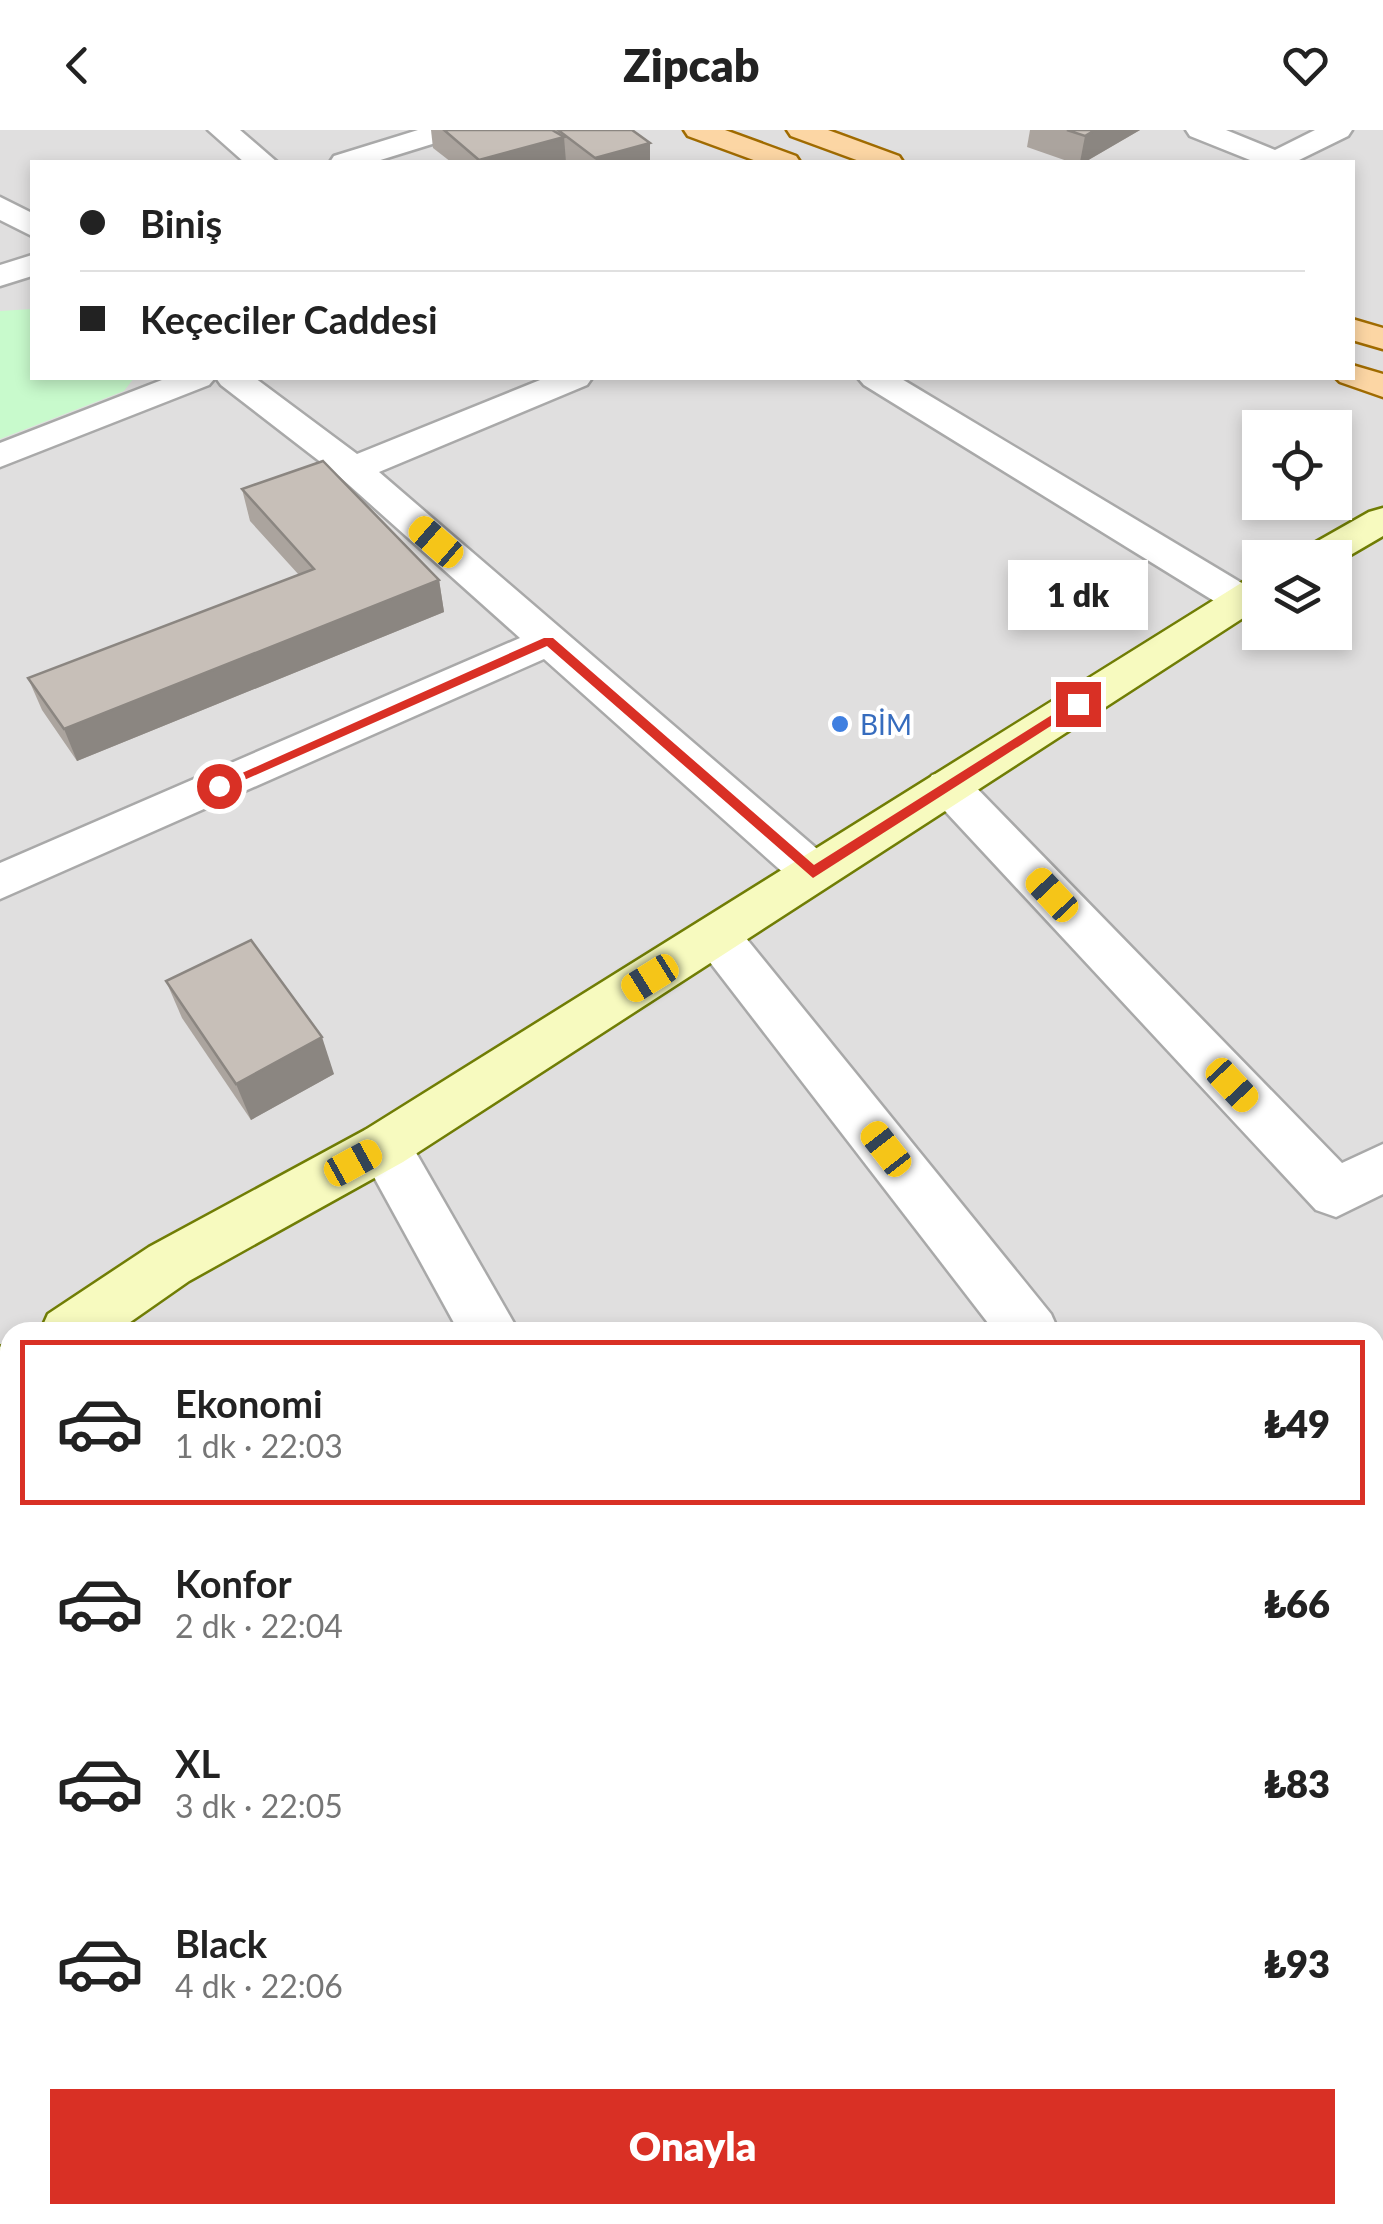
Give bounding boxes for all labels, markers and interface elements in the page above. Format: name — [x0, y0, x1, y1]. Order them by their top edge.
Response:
icon: back — [50, 38, 105, 93]
text: Zipcab — [623, 38, 760, 92]
icon: heart — [1278, 38, 1333, 93]
text: Biniş — [140, 200, 222, 246]
text: Keçeciler Caddesi — [140, 296, 438, 342]
map controls — [1242, 410, 1352, 650]
button: locate — [1242, 410, 1352, 520]
car — [404, 511, 468, 573]
button: layers — [1242, 540, 1352, 650]
callout: 1 dk — [1008, 559, 1148, 629]
text: 1 dk — [1047, 575, 1109, 614]
route end — [1056, 682, 1101, 727]
place label: BİM — [860, 707, 912, 741]
marker: BİM — [829, 713, 851, 735]
route start — [197, 764, 242, 809]
car — [1021, 863, 1083, 927]
car — [617, 949, 683, 1007]
car — [1201, 1053, 1263, 1117]
car — [856, 1116, 916, 1182]
car — [319, 1135, 387, 1191]
icon: car — [55, 1378, 145, 1468]
text: Ekonomi — [175, 1380, 323, 1426]
text: ₺49 — [1264, 1400, 1330, 1446]
text: 1 dk · 22:03 — [175, 1426, 343, 1465]
icon: car — [55, 1558, 145, 1648]
text: Konfor — [175, 1560, 292, 1606]
text: ₺66 — [1264, 1580, 1330, 1626]
text: 2 dk · 22:04 — [175, 1606, 343, 1645]
icon: car — [55, 1738, 145, 1828]
text: XL — [175, 1740, 220, 1786]
text: ₺83 — [1264, 1760, 1330, 1806]
text: 3 dk · 22:05 — [175, 1786, 343, 1825]
icon: car — [55, 1918, 145, 2008]
text: Black — [175, 1920, 267, 1966]
text: ₺93 — [1264, 1940, 1330, 1986]
text: 4 dk · 22:06 — [175, 1966, 343, 2005]
button: Onayla — [50, 2089, 1335, 2204]

